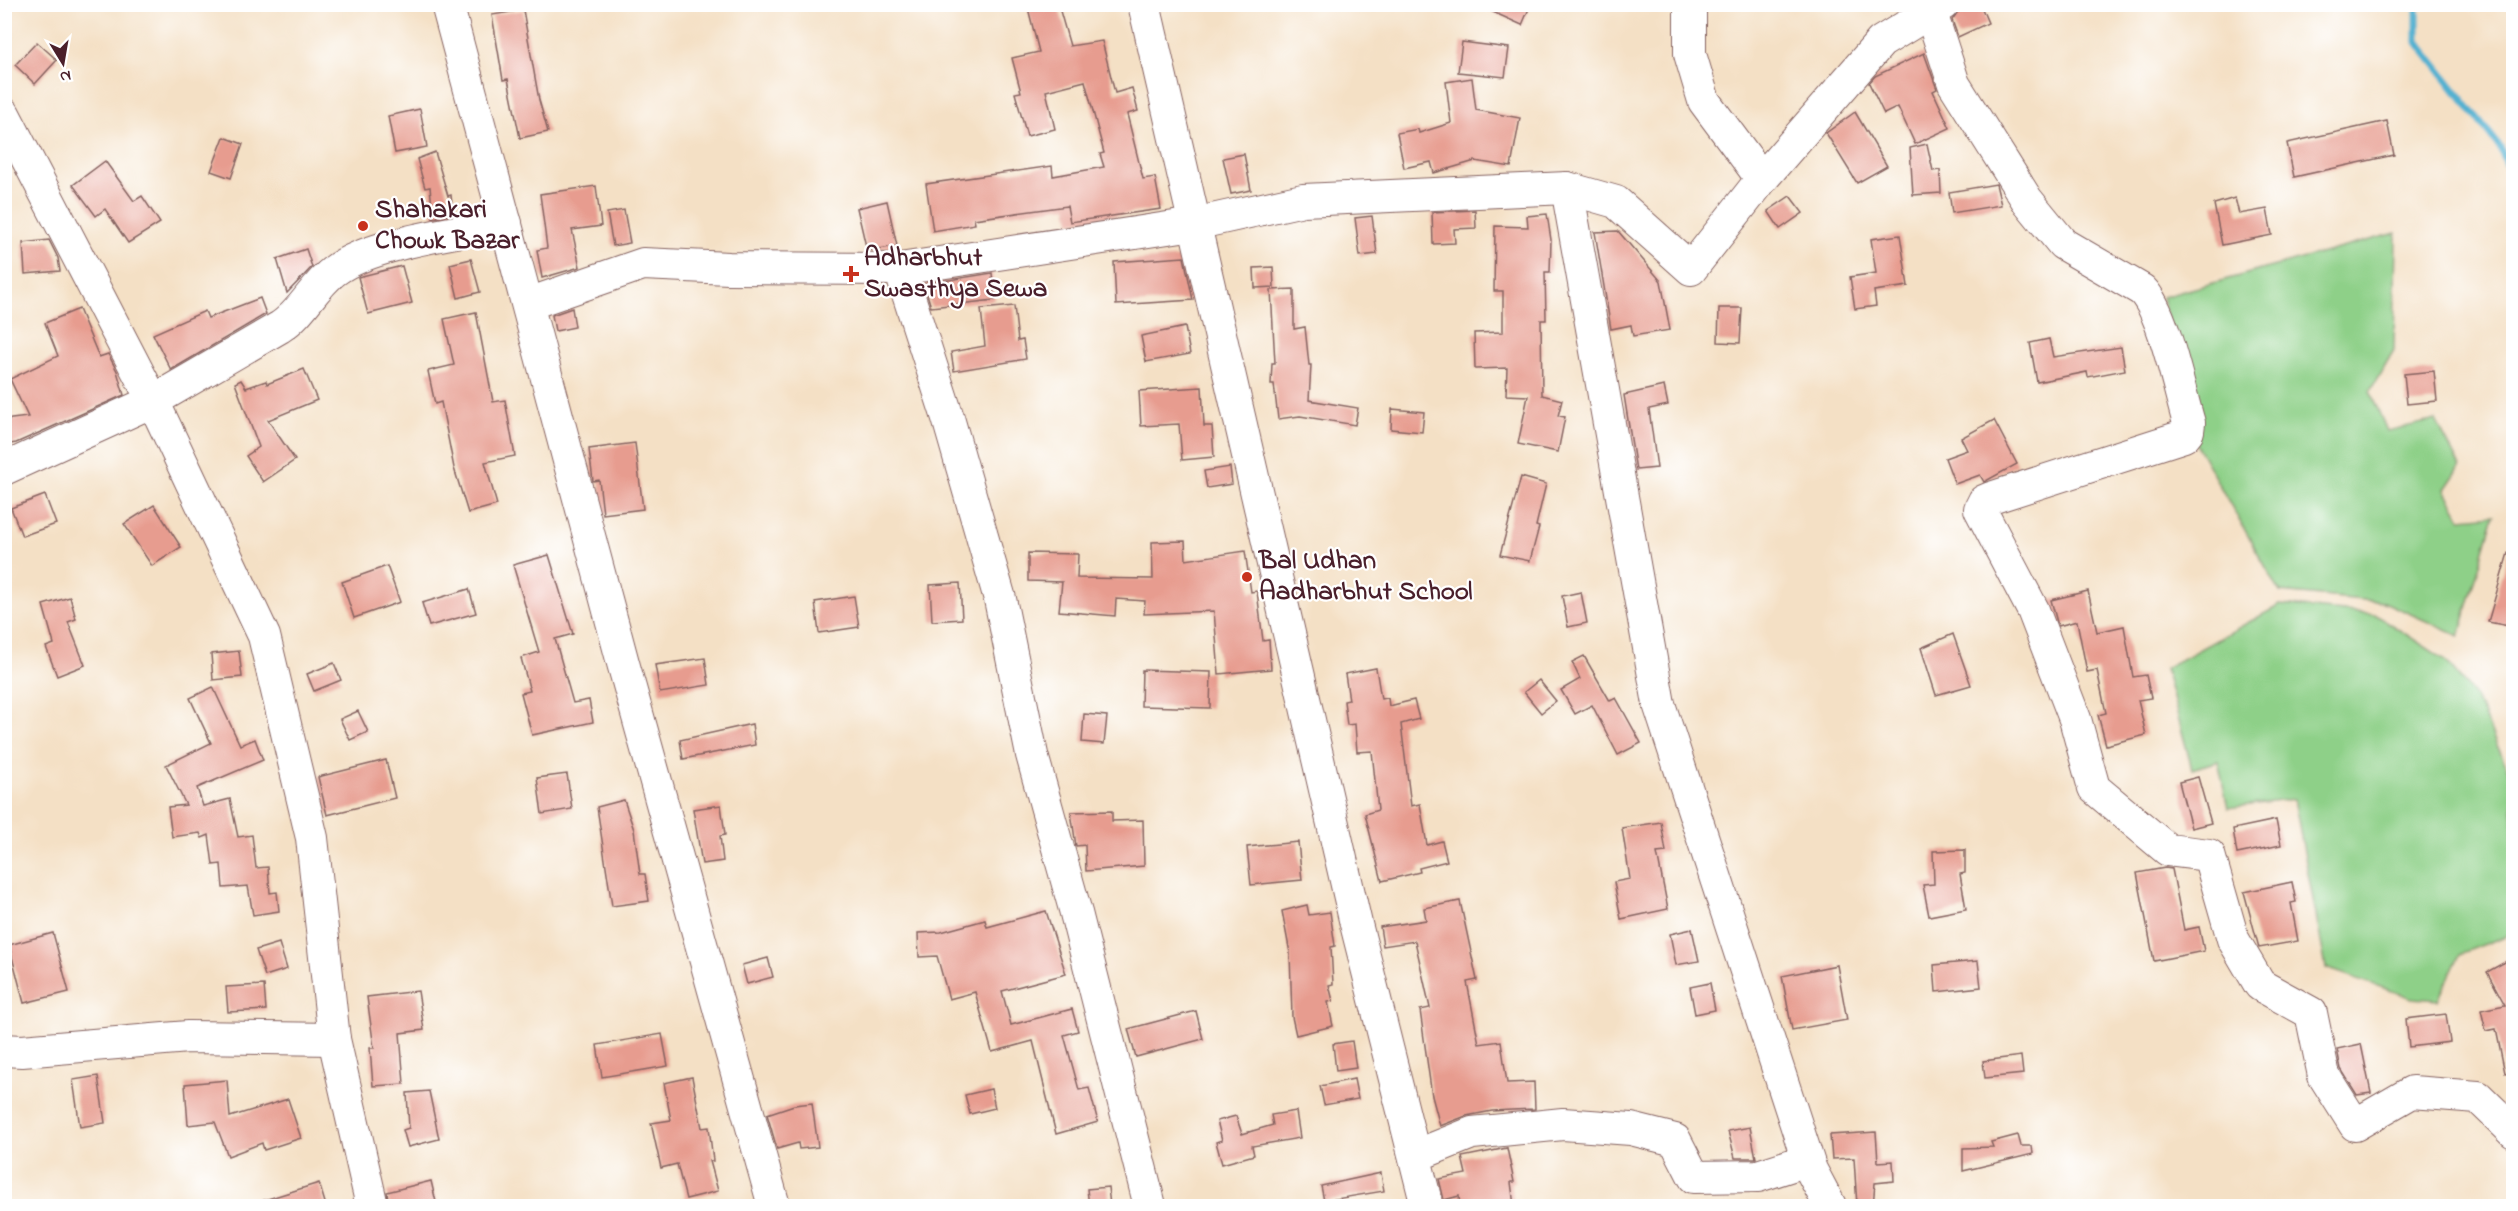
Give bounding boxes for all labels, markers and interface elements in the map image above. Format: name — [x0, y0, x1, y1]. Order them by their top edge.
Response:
north arrow — [33, 33, 93, 93]
text: N — [58, 63, 73, 89]
place label: Shahakari Chowk Bazar — [375, 191, 520, 261]
marker: Shahakari Chowk Bazar — [356, 219, 370, 233]
place label: Adharbhut Swasthya Sewa — [864, 239, 1047, 309]
marker: Adharbhut Swasthya Sewa — [842, 265, 860, 283]
place label: Bal Udhan Aadharbhut School — [1257, 542, 1473, 612]
marker: Bal Udhan Aadharbhut School — [1240, 570, 1254, 584]

